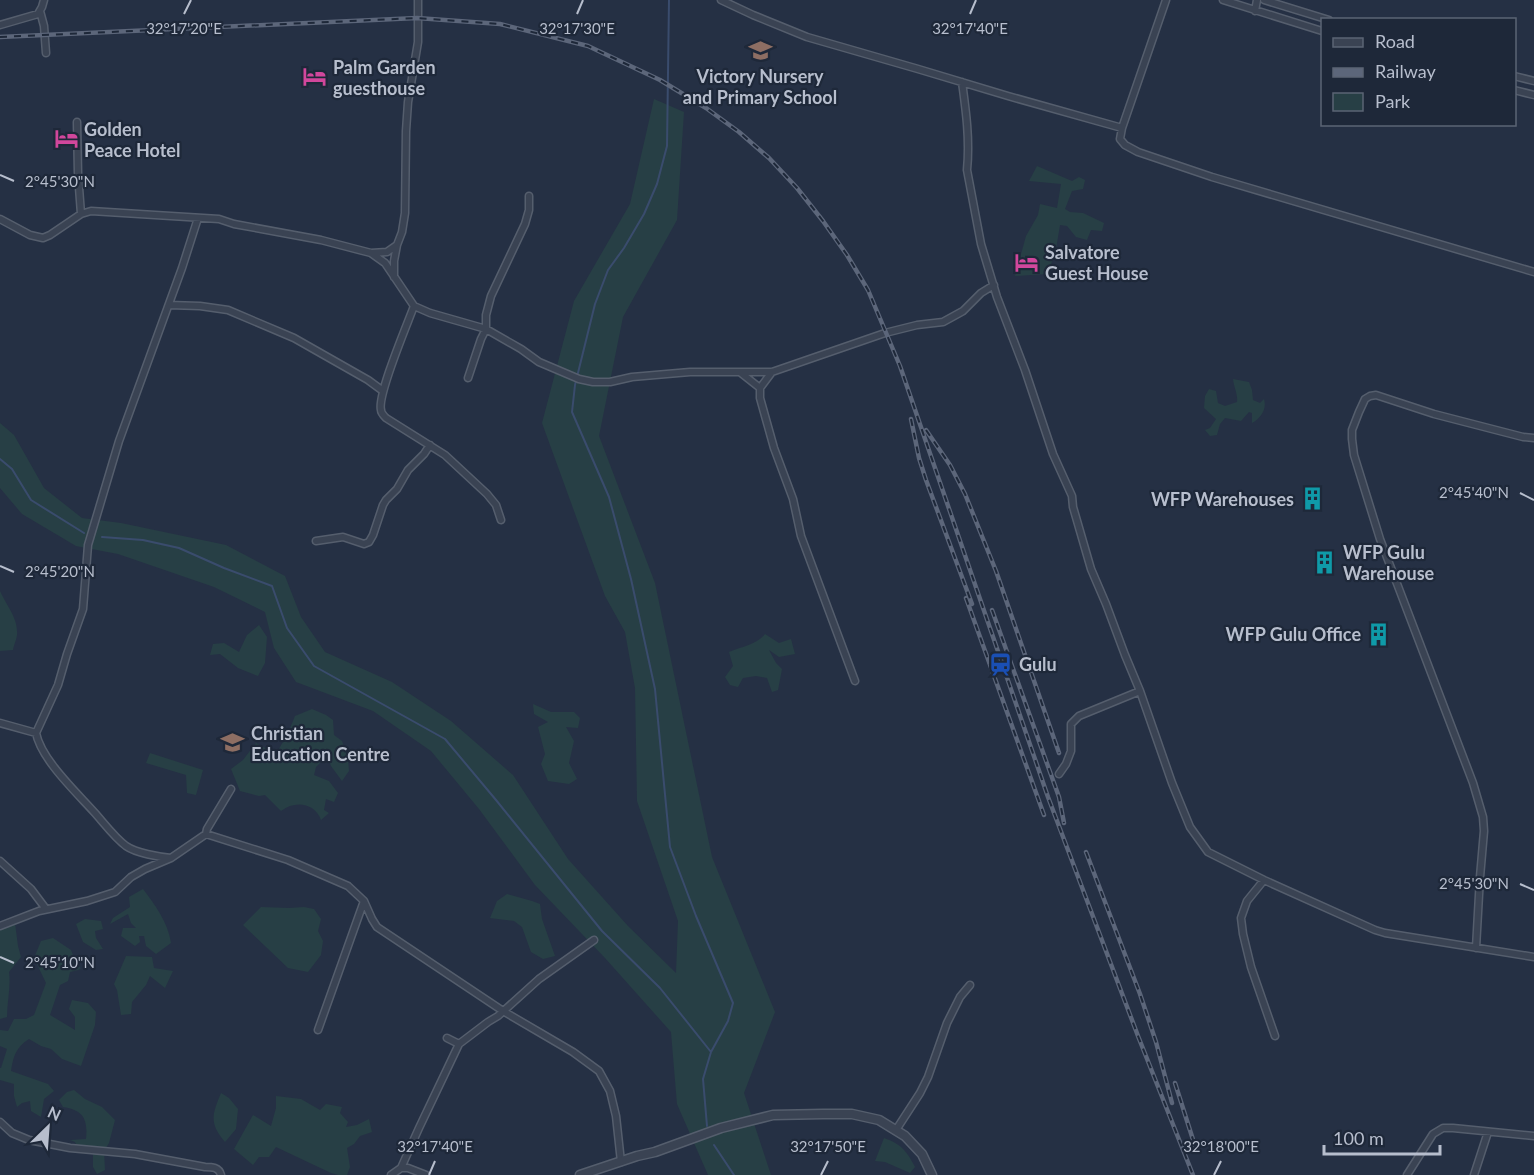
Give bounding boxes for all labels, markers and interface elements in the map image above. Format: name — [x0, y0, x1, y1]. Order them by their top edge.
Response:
legend — [1321, 18, 1516, 126]
text: 32°17'20"E — [146, 19, 222, 37]
text: 32°17'30"E — [539, 19, 615, 37]
text: 32°17'40"E — [932, 19, 1008, 37]
text: Road — [1375, 30, 1415, 52]
school or university icon: Victory Nursery and Primary School — [747, 37, 773, 63]
place label: Palm Garden guesthouse — [333, 56, 436, 99]
text: Railway — [1375, 60, 1436, 82]
hotel icon: Palm Garden guesthouse — [302, 64, 328, 90]
place label: Victory Nursery and Primary School — [683, 65, 837, 108]
text: Park — [1375, 90, 1411, 112]
place label: Golden Peace Hotel — [84, 118, 180, 161]
hotel icon: Golden Peace Hotel — [53, 126, 79, 152]
text: 2°45'30"N — [25, 172, 95, 190]
place label: Salvatore Guest House — [1045, 241, 1149, 284]
hotel icon: Salvatore Guest House — [1014, 249, 1040, 275]
text: 2°45'40"N — [1439, 483, 1509, 501]
building icon: WFP Warehouses — [1299, 486, 1325, 512]
place label: WFP Warehouses — [1151, 488, 1294, 510]
place label: WFP Gulu Warehouse — [1343, 541, 1435, 584]
building icon: WFP Gulu Warehouse — [1312, 549, 1338, 575]
text: 2°45'20"N — [25, 562, 95, 580]
building icon: WFP Gulu Office — [1366, 621, 1392, 647]
place label: WFP Gulu Office — [1226, 623, 1361, 645]
station icon: Gulu — [988, 651, 1014, 677]
place label: Gulu — [1019, 653, 1057, 675]
place label: Christian Education Centre — [251, 722, 390, 765]
school or university icon: Christian Education Centre — [220, 730, 246, 756]
text: 2°45'30"N — [1439, 874, 1509, 892]
text: 2°45'10"N — [25, 953, 95, 971]
north arrow — [18, 1097, 78, 1157]
text: N — [45, 1102, 64, 1124]
scale bar — [1324, 1118, 1440, 1156]
text: 100 m — [1333, 1127, 1384, 1149]
text: 32°17'40"E — [397, 1137, 473, 1155]
text: 32°17'50"E — [790, 1137, 866, 1155]
text: 32°18'00"E — [1183, 1137, 1259, 1155]

